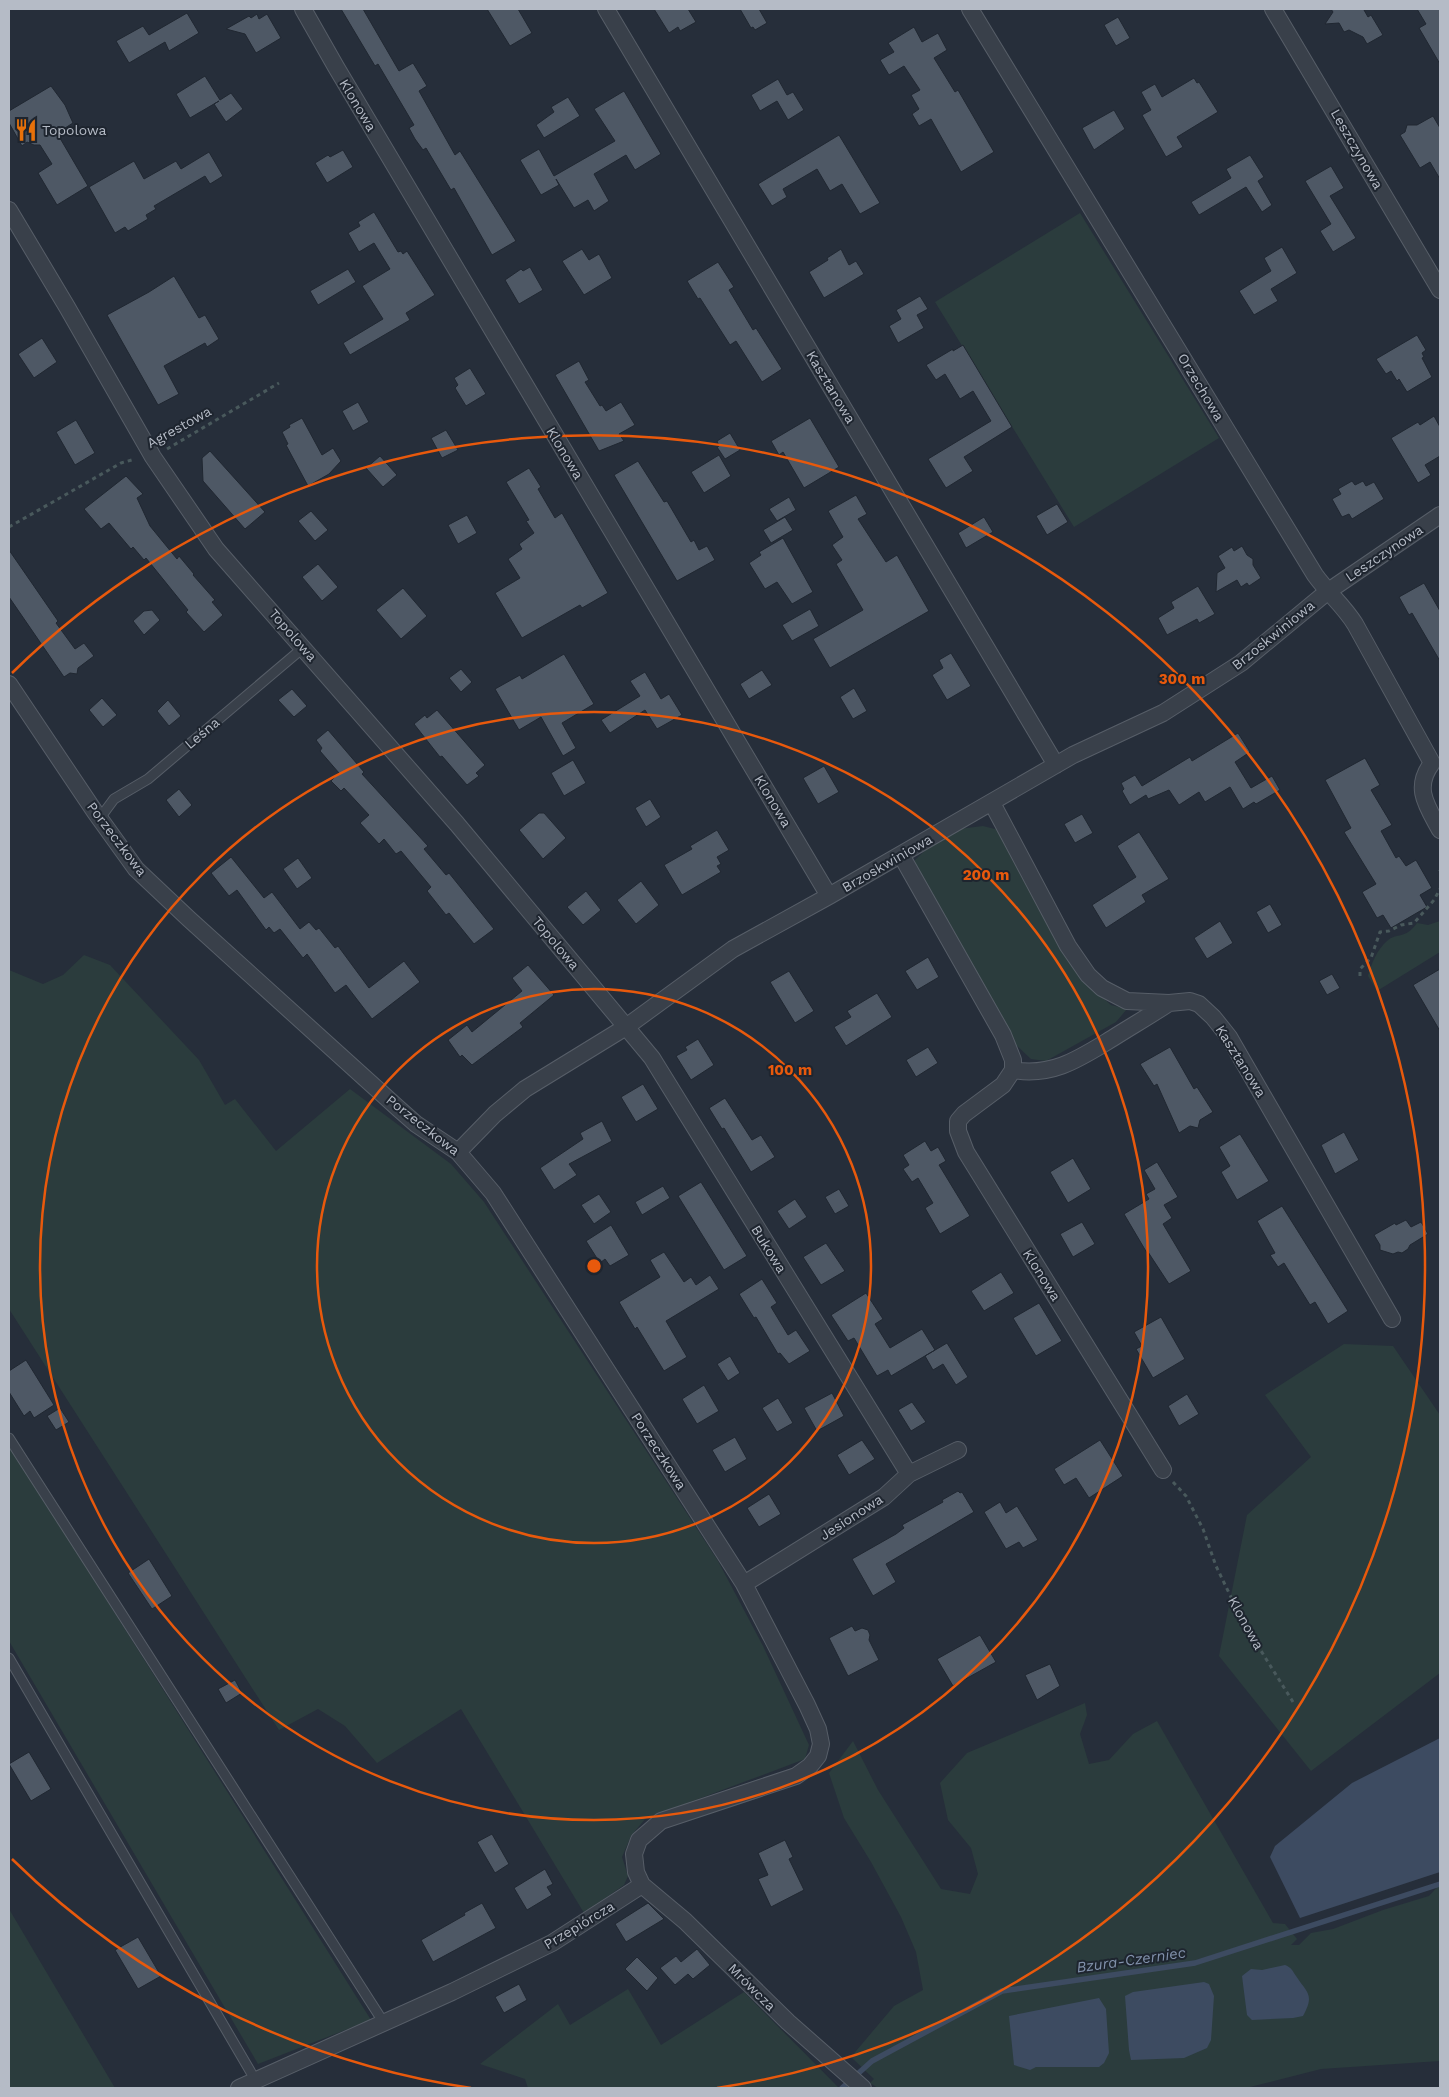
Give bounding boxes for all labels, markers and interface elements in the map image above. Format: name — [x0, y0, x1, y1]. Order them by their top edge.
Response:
street label: Klonowa — [336, 76, 380, 134]
street label: Leszczynowa — [1328, 106, 1386, 192]
restaurant icon: Topolowa — [13, 117, 39, 143]
place label: Topolowa — [42, 122, 107, 138]
street label: Kasztanowa — [803, 348, 859, 426]
street label: Orzechowa — [1175, 350, 1227, 424]
street label: Agrestowa — [144, 403, 214, 451]
street label: Klonowa — [543, 424, 587, 482]
street label: Leszczynowa — [1342, 521, 1426, 585]
street label: Brzoskwiniowa — [1229, 597, 1317, 673]
street label: Topolowa — [266, 605, 320, 665]
text: 300 m — [1159, 670, 1205, 688]
street label: Leśna — [181, 714, 223, 752]
street label: Klonowa — [751, 772, 795, 830]
street label: Porzeczkowa — [84, 799, 150, 879]
street label: Brzoskwiniowa — [839, 831, 935, 895]
text: 200 m — [963, 866, 1009, 884]
street label: Topolowa — [529, 913, 583, 973]
street label: Kasztanowa — [1213, 1022, 1270, 1100]
text: 100 m — [768, 1061, 812, 1079]
street label: Porzeczkowa — [383, 1091, 463, 1159]
street label: Bukowa — [748, 1222, 790, 1276]
street label: Klonowa — [1020, 1246, 1064, 1304]
centre of rings — [585, 1257, 603, 1275]
street label: Porzeczkowa — [628, 1409, 690, 1493]
street label: Jesionowa — [817, 1491, 885, 1543]
street label: Klonowa — [1225, 1594, 1267, 1652]
street label: Przepiórcza — [541, 1898, 617, 1952]
water label: Bzura-Czerniec — [1075, 1943, 1187, 1977]
street label: Mrówcza — [725, 1960, 779, 2014]

